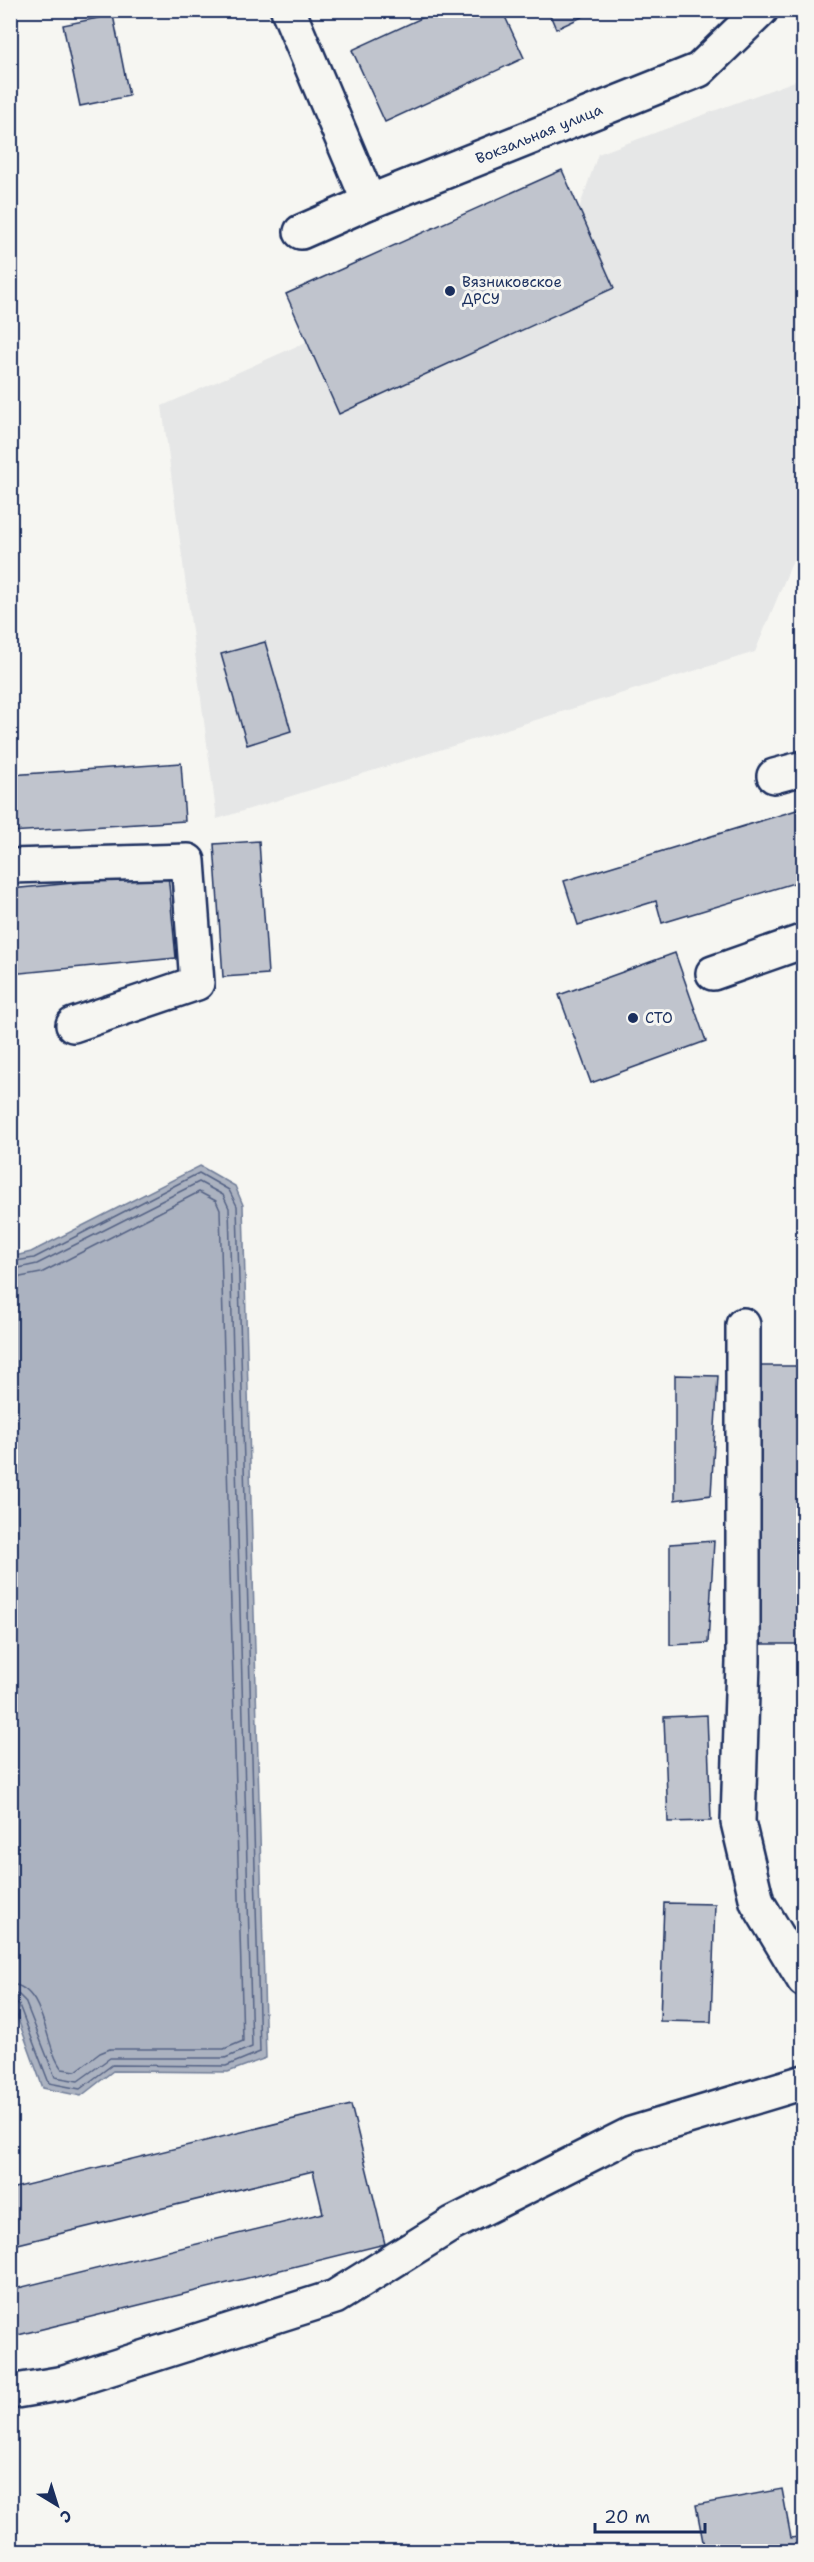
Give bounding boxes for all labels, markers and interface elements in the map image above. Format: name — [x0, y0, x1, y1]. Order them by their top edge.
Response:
street label: Вокзальная улица — [473, 99, 606, 169]
place label: Вязниковское ДРСУ — [462, 272, 562, 309]
marker: Вязниковское ДРСУ — [443, 284, 457, 298]
place label: СТО — [645, 1008, 673, 1028]
marker: СТО — [626, 1011, 640, 1025]
north arrow — [27, 2475, 87, 2535]
scale bar — [595, 2496, 704, 2534]
text: С — [55, 2505, 76, 2528]
text: 20 m — [604, 2505, 650, 2529]

